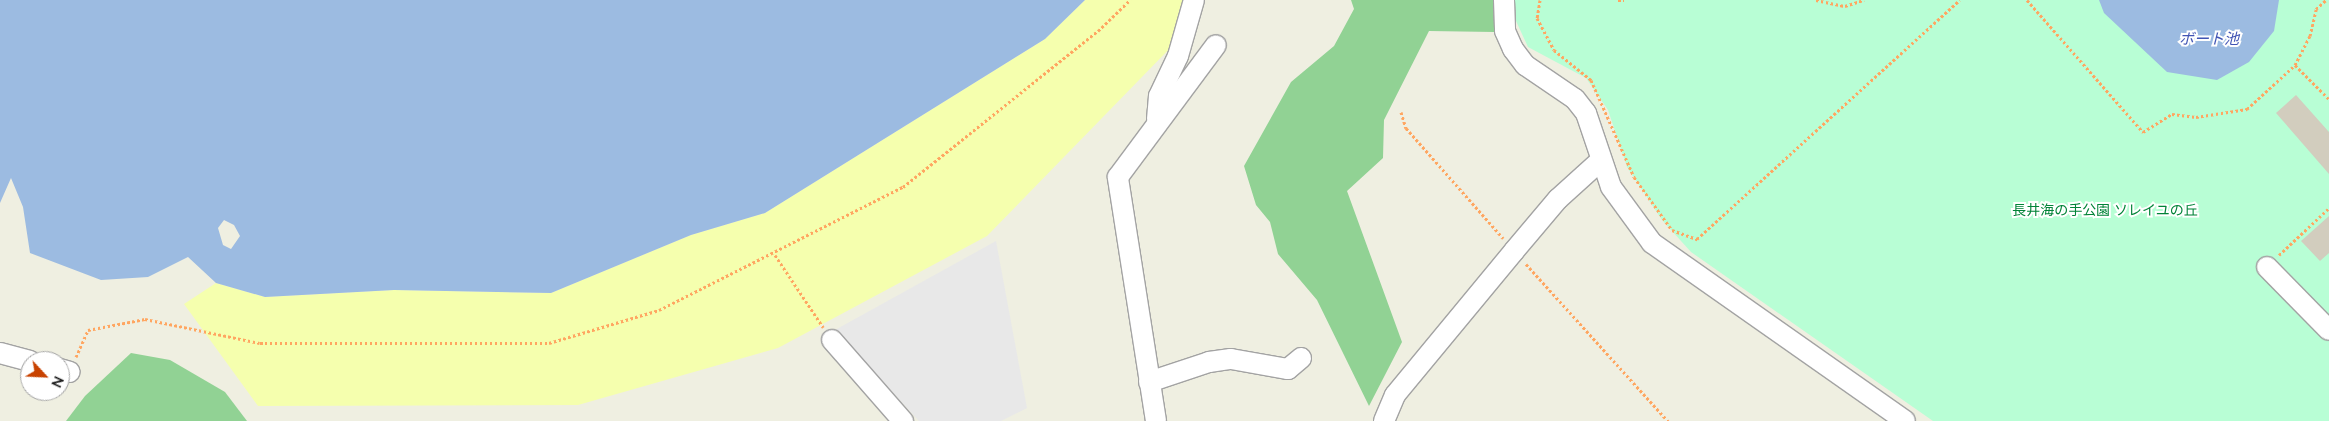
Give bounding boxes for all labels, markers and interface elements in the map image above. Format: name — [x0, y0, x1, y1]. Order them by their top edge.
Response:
water label: ボート池 — [2179, 30, 2239, 48]
park label: 長井海の手公園 ソレイユの丘 — [2012, 202, 2198, 218]
north arrow — [20, 351, 70, 401]
text: N — [47, 373, 68, 391]

